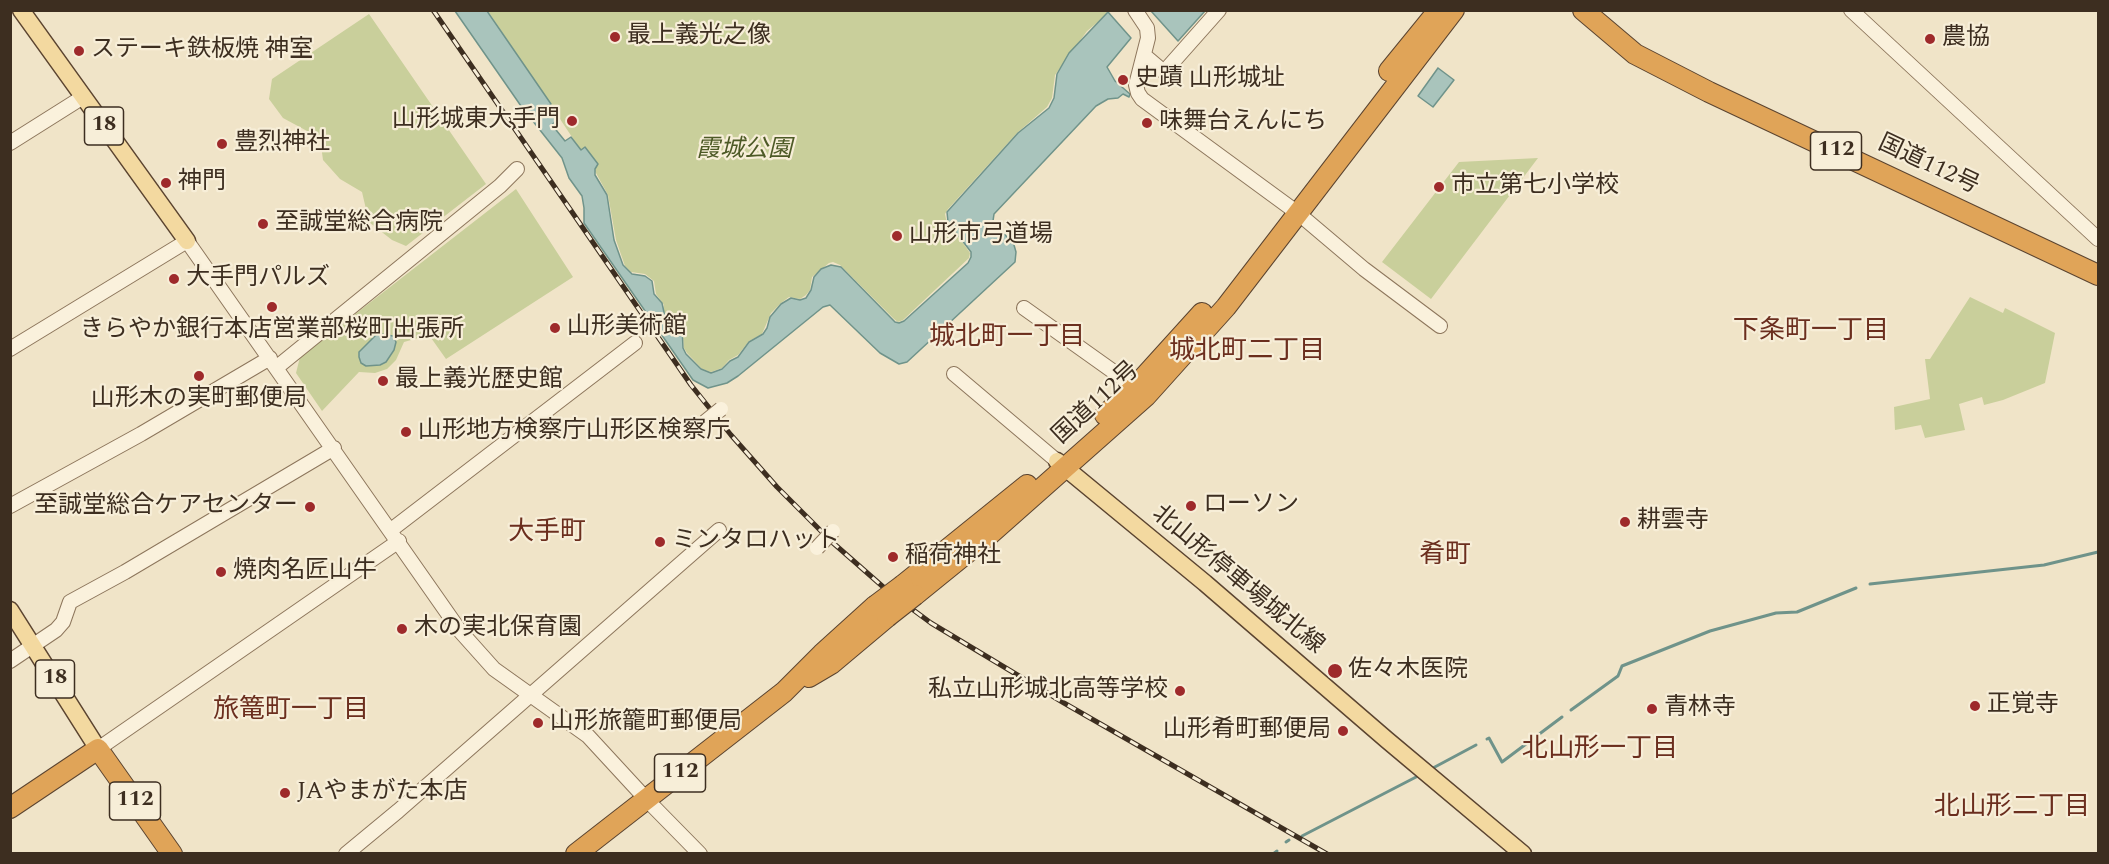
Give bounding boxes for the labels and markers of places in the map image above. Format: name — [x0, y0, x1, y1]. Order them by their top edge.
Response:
place label: 最上義光之像 — [627, 23, 771, 51]
place label: 農協 — [1942, 25, 1990, 53]
marker: 最上義光之像 — [608, 30, 622, 44]
marker: 農協 — [1923, 32, 1937, 46]
place label: ステーキ鉄板焼 神室 — [91, 37, 313, 65]
marker: ステーキ鉄板焼 神室 — [72, 44, 86, 58]
place label: 史蹟 山形城址 — [1135, 66, 1285, 94]
marker: 史蹟 山形城址 — [1116, 73, 1130, 87]
place label: 山形城東大手門 — [392, 107, 560, 135]
place label: 味舞台えんにち — [1159, 109, 1327, 137]
marker: 山形城東大手門 — [565, 114, 579, 128]
marker: 味舞台えんにち — [1140, 116, 1154, 130]
place label: 豊烈神社 — [234, 130, 330, 158]
marker: 豊烈神社 — [215, 137, 229, 151]
place label: 神門 — [178, 169, 226, 197]
place label: 市立第七小学校 — [1451, 173, 1619, 201]
marker: 神門 — [159, 176, 173, 190]
marker: 市立第七小学校 — [1432, 180, 1446, 194]
place label: 至誠堂総合病院 — [275, 210, 443, 238]
marker: 至誠堂総合病院 — [256, 217, 270, 231]
place label: 山形市弓道場 — [909, 222, 1053, 250]
marker: 山形市弓道場 — [890, 229, 904, 243]
place label: 大手門パルズ — [186, 265, 330, 293]
marker: 大手門パルズ — [167, 272, 181, 286]
marker: きらやか銀行本店営業部桜町出張所 — [265, 300, 279, 314]
place label: 山形美術館 — [567, 314, 687, 342]
place label: きらやか銀行本店営業部桜町出張所 — [80, 317, 464, 345]
marker: 山形美術館 — [548, 321, 562, 335]
place label: 最上義光歴史館 — [395, 367, 563, 395]
marker: 山形木の実町郵便局 — [192, 369, 206, 383]
marker: 最上義光歴史館 — [376, 374, 390, 388]
place label: 山形木の実町郵便局 — [91, 386, 307, 414]
place label: 山形地方検察庁山形区検察庁 — [418, 418, 730, 446]
marker: 山形地方検察庁山形区検察庁 — [399, 425, 413, 439]
place label: ローソン — [1203, 492, 1299, 520]
place label: 至誠堂総合ケアセンター — [34, 493, 298, 521]
marker: ローソン — [1184, 499, 1198, 513]
marker: 至誠堂総合ケアセンター — [303, 500, 317, 514]
place label: 耕雲寺 — [1637, 508, 1709, 536]
marker: 耕雲寺 — [1618, 515, 1632, 529]
place label: ミンタロハット — [672, 528, 840, 556]
marker: ミンタロハット — [653, 535, 667, 549]
place label: 稲荷神社 — [905, 543, 1001, 571]
marker: 稲荷神社 — [886, 550, 900, 564]
place label: 焼肉名匠山牛 — [233, 558, 377, 586]
marker: 焼肉名匠山牛 — [214, 565, 228, 579]
place label: 木の実北保育園 — [414, 615, 582, 643]
marker: 木の実北保育園 — [395, 622, 409, 636]
place label: 佐々木医院 — [1348, 657, 1468, 685]
marker: 佐々木医院 — [1326, 662, 1344, 680]
place label: 私立山形城北高等学校 — [928, 677, 1168, 705]
marker: 私立山形城北高等学校 — [1173, 684, 1187, 698]
place label: 正覚寺 — [1987, 692, 2059, 720]
place label: 青林寺 — [1664, 695, 1736, 723]
marker: 正覚寺 — [1968, 699, 1982, 713]
marker: 青林寺 — [1645, 702, 1659, 716]
place label: 山形旅籠町郵便局 — [550, 709, 742, 737]
marker: 山形旅籠町郵便局 — [531, 716, 545, 730]
place label: 山形肴町郵便局 — [1163, 717, 1331, 745]
marker: 山形肴町郵便局 — [1336, 724, 1350, 738]
place label: JAやまがた本店 — [297, 779, 467, 807]
marker: JAやまがた本店 — [278, 786, 292, 800]

